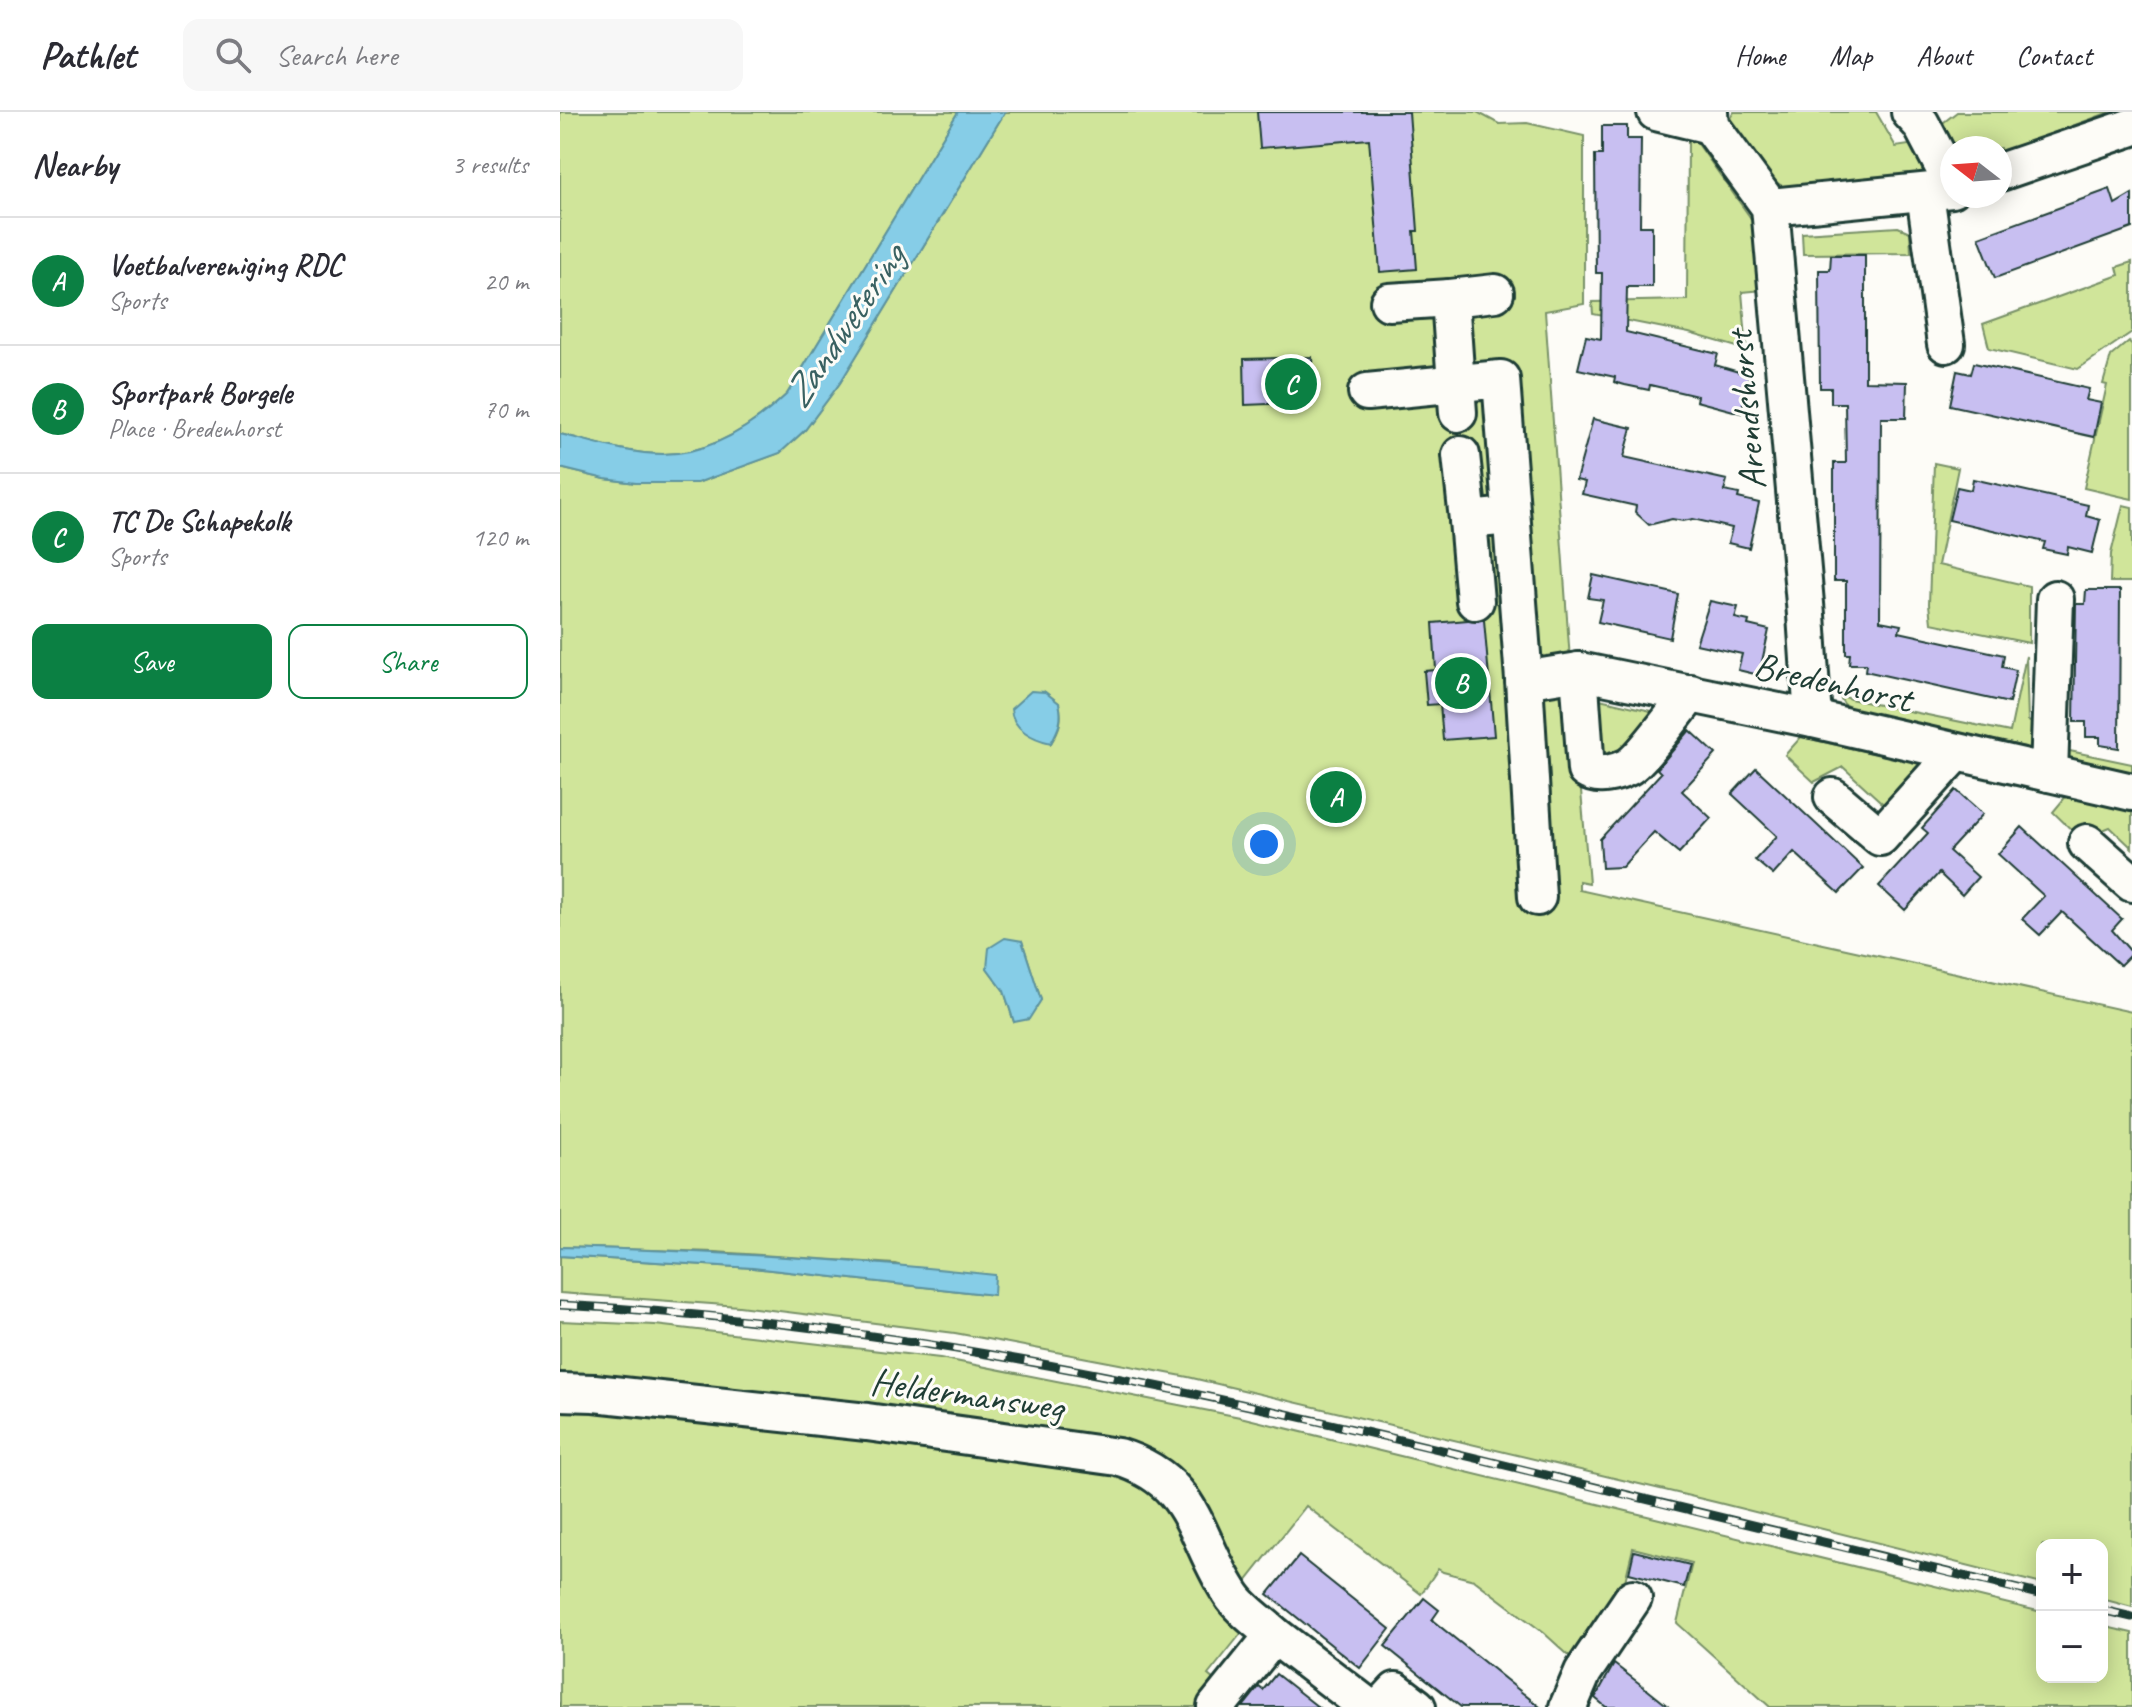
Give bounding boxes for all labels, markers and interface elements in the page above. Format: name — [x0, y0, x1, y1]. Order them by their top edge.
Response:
search box — [183, 19, 743, 91]
text: Pathlet — [40, 32, 135, 79]
icon: search — [211, 33, 255, 77]
text: Search here — [275, 36, 398, 74]
text: Home — [1735, 38, 1785, 73]
text: Map — [1829, 38, 1872, 73]
text: About — [1916, 38, 1972, 73]
text: Contact — [2016, 38, 2092, 73]
north arrow — [1940, 136, 2012, 208]
text: Nearby — [32, 143, 118, 186]
text: 3 results — [452, 148, 528, 181]
water label: Zandwetering — [771, 231, 919, 417]
text: Voetbalvereniging RDC — [108, 246, 342, 284]
text: A — [51, 265, 65, 298]
text: 20 m — [484, 265, 528, 298]
text: Sports — [108, 284, 166, 317]
street label: Arendshorst — [1715, 325, 1776, 492]
pin: C — [1265, 354, 1317, 414]
text: Sportpark Borgele — [108, 374, 292, 412]
text: B — [51, 393, 65, 426]
text: 70 m — [484, 393, 528, 426]
text: Place · Bredenhorst — [108, 412, 281, 445]
text: TC De Schapekolk — [108, 502, 290, 540]
text: C — [52, 521, 64, 554]
text: 120 m — [472, 521, 528, 554]
text: Sports — [108, 540, 166, 573]
button: Save — [32, 624, 272, 699]
button: Share — [288, 624, 528, 699]
street label: Bredenhorst — [1750, 641, 1920, 724]
pin: B — [1435, 653, 1487, 713]
pin: A — [1310, 767, 1362, 827]
your location — [1244, 824, 1284, 864]
street label: Heldermansweg — [868, 1357, 1069, 1431]
map controls — [2036, 1539, 2108, 1683]
button: + — [2036, 1539, 2108, 1611]
button: − — [2036, 1611, 2108, 1683]

